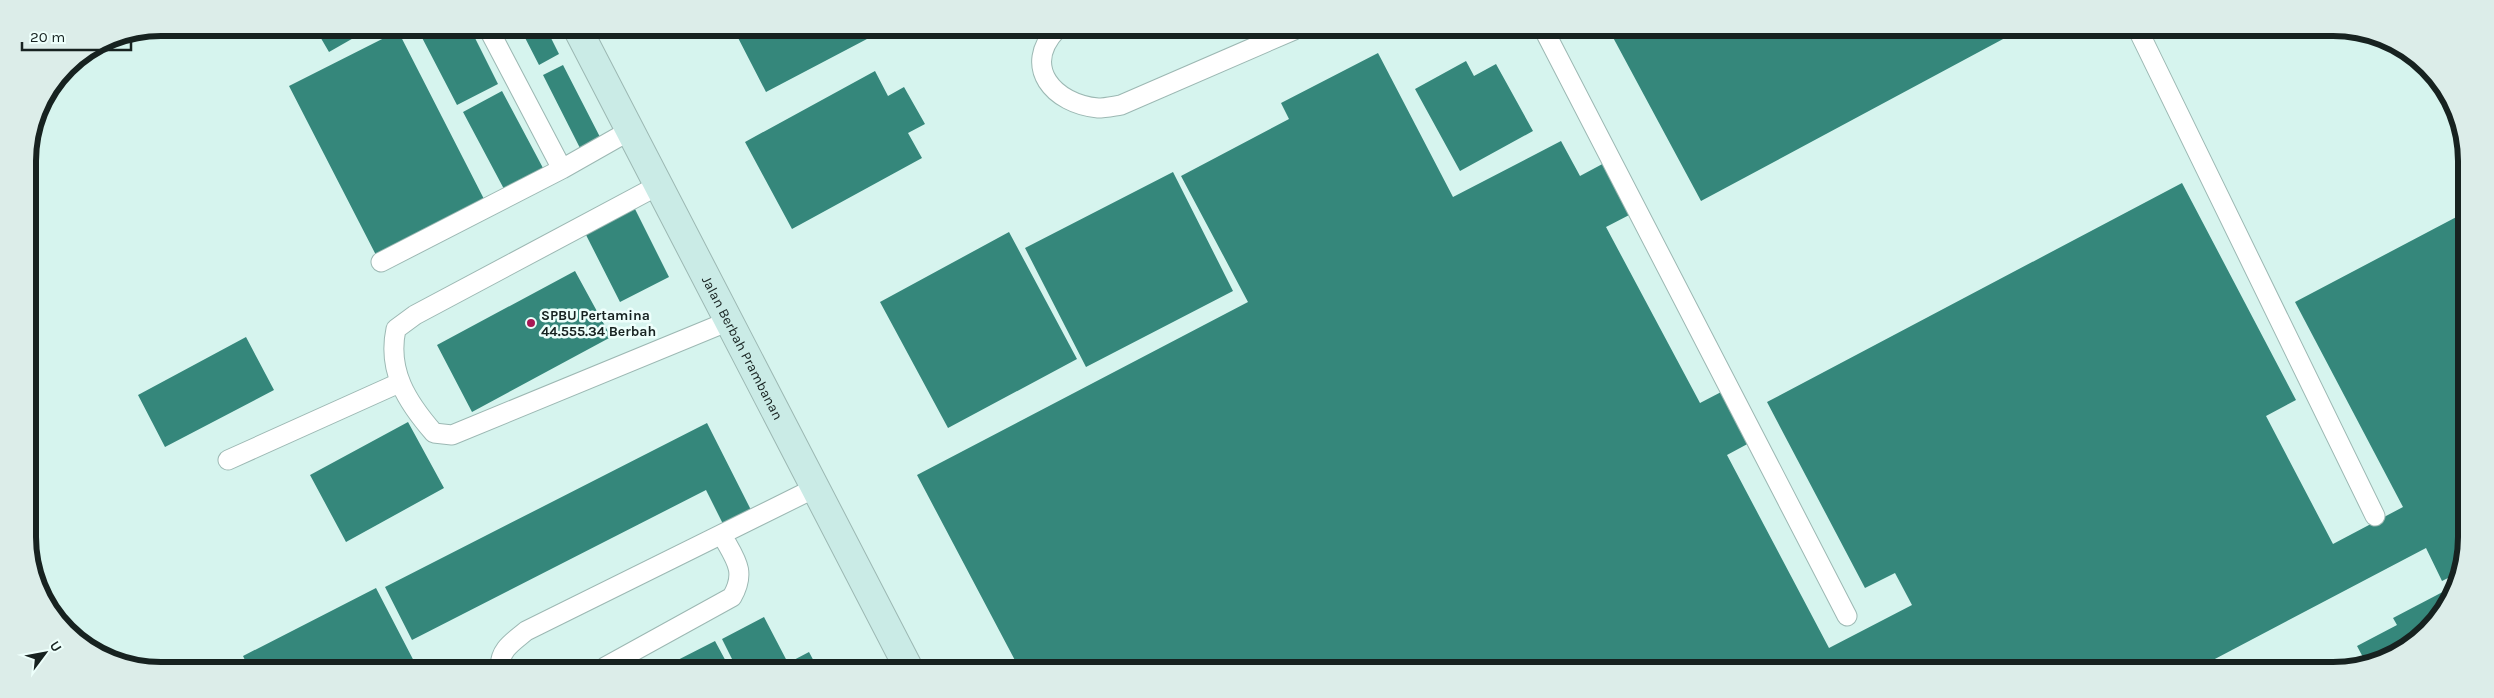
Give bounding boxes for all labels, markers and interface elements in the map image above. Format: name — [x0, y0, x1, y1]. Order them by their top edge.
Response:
scale bar — [22, 20, 131, 52]
text: 20 m — [30, 28, 65, 46]
street label: Jalan Berbah Prambanan — [698, 273, 786, 423]
place label: SPBU Pertamina 44.555.34 Berbah — [541, 307, 656, 340]
marker: SPBU Pertamina 44.555.34 Berbah — [525, 317, 537, 329]
north arrow — [20, 628, 70, 678]
text: U — [46, 638, 65, 655]

